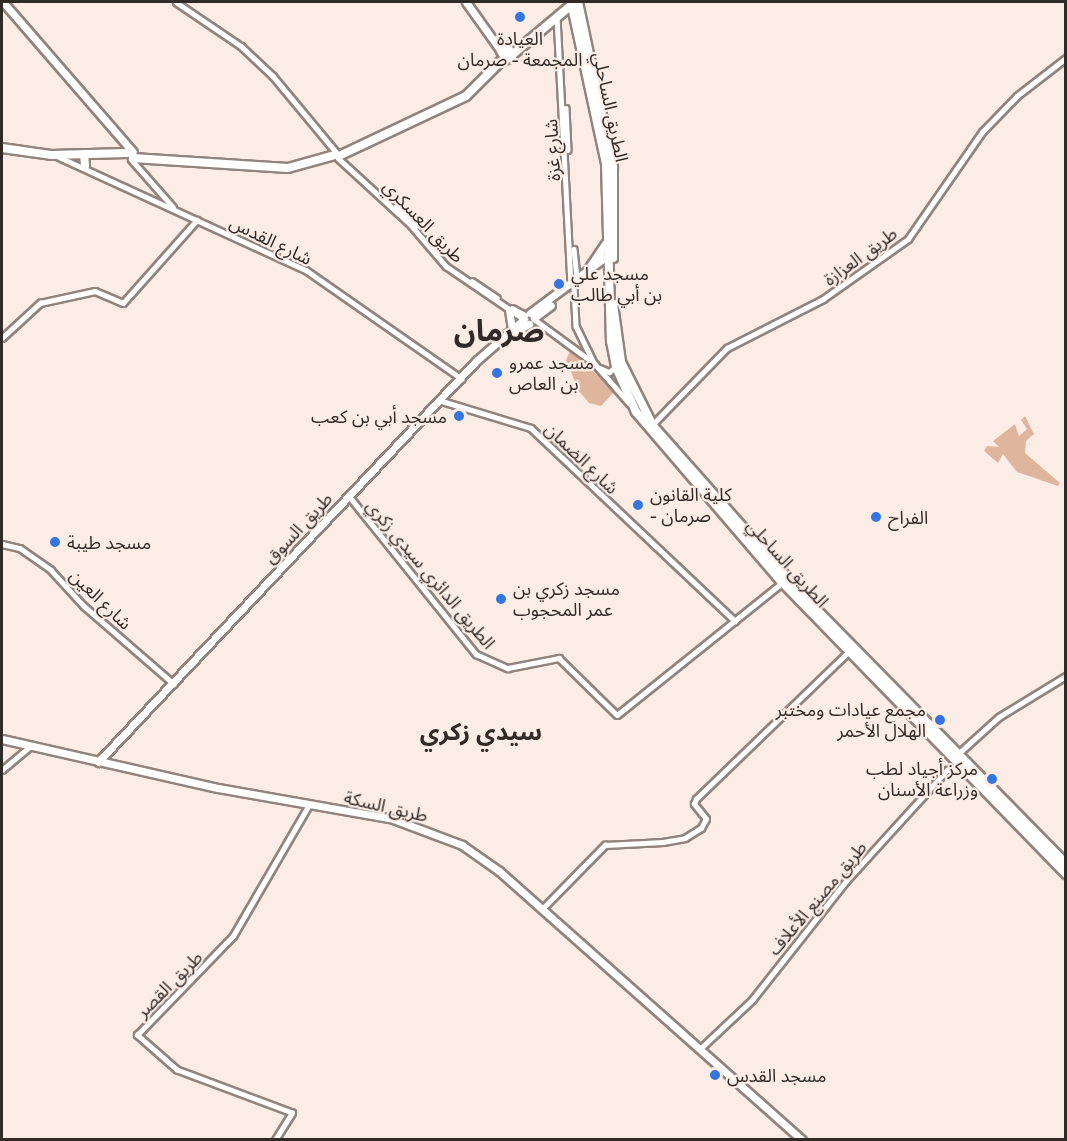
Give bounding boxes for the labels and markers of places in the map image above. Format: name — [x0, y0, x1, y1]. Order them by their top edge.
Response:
marker: العيادة المجمعة - صرمان — [511, 8, 529, 26]
place label: العيادة المجمعة - صرمان — [458, 28, 582, 70]
place label: مسجد علي بن أبي طالب — [571, 263, 662, 306]
marker: مسجد علي بن أبي طالب — [552, 277, 566, 291]
place label: مسجد عمرو بن العاص — [509, 352, 594, 394]
marker: مسجد عمرو بن العاص — [490, 366, 504, 380]
place label: مسجد أبي بن كعب — [311, 405, 447, 427]
marker: مسجد أبي بن كعب — [452, 409, 466, 423]
place label: كلية القانون - صرمان — [650, 484, 732, 526]
marker: كلية القانون - صرمان — [631, 498, 645, 512]
place label: الفراح — [888, 506, 928, 528]
marker: الفراح — [869, 510, 883, 524]
place label: مسجد طيبة — [67, 531, 151, 553]
marker: مسجد طيبة — [48, 535, 62, 549]
place label: مسجد زكري بن عمر المحجوب — [513, 578, 620, 620]
marker: مسجد زكري بن عمر المحجوب — [494, 592, 508, 606]
place label: مجمع عيادات ومختبر الهلال الأحمر — [775, 699, 926, 742]
marker: مجمع عيادات ومختبر الهلال الأحمر — [931, 711, 949, 729]
place label: مركز أجياد لطب وزراعة الأسنان — [866, 758, 978, 800]
marker: مركز أجياد لطب وزراعة الأسنان — [983, 770, 1001, 788]
place label: مسجد القدس — [727, 1064, 827, 1086]
marker: مسجد القدس — [708, 1068, 722, 1082]

